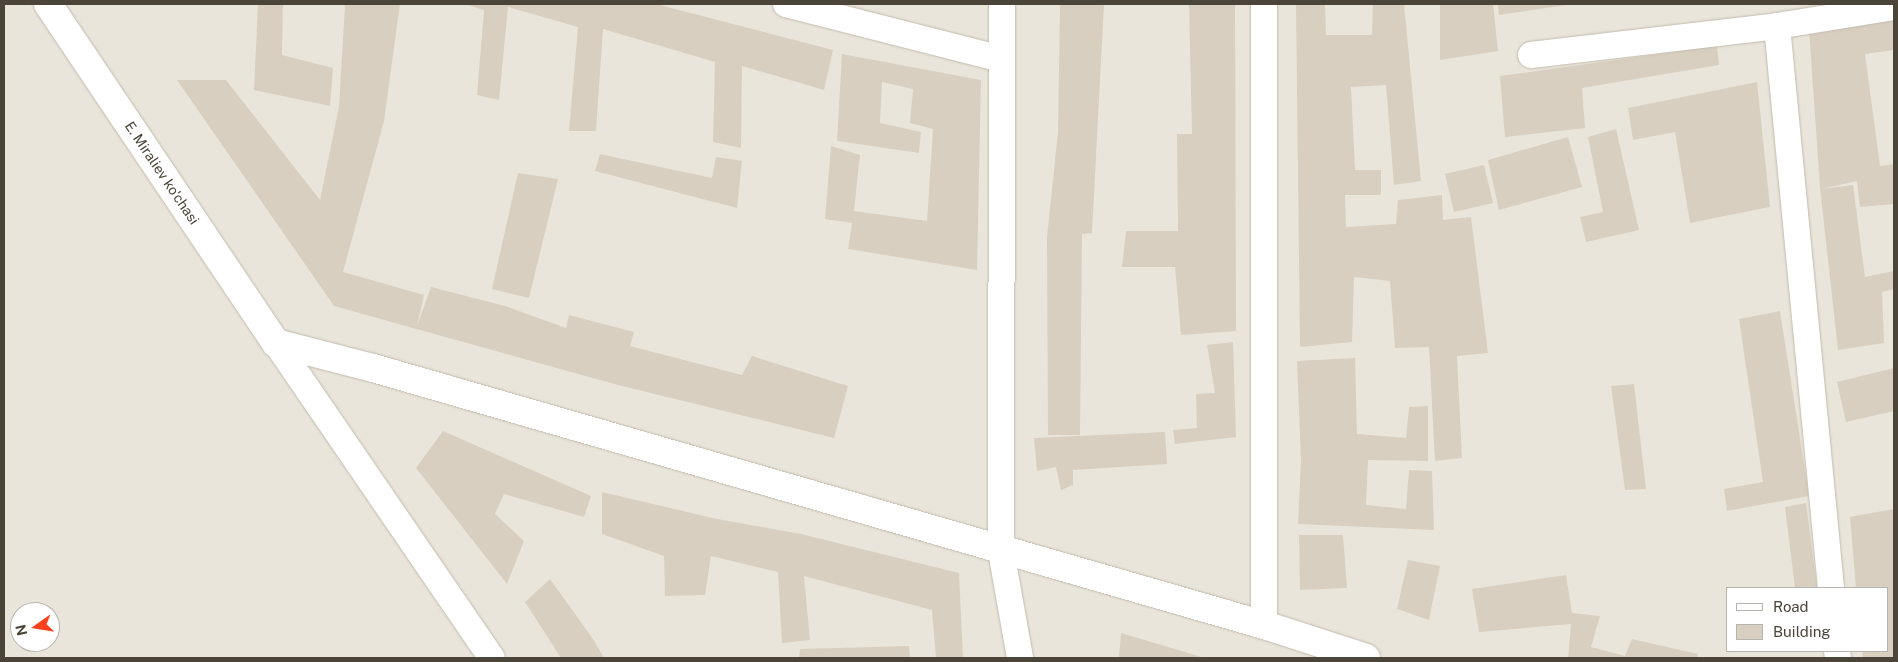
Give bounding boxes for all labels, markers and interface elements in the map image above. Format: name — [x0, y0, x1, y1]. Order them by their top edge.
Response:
street label: E. Miraliev ko'chasi — [121, 118, 203, 228]
legend — [1726, 587, 1888, 652]
text: Road — [1773, 598, 1809, 615]
north arrow — [10, 602, 60, 652]
text: N — [12, 623, 30, 637]
text: Building — [1773, 623, 1831, 640]

